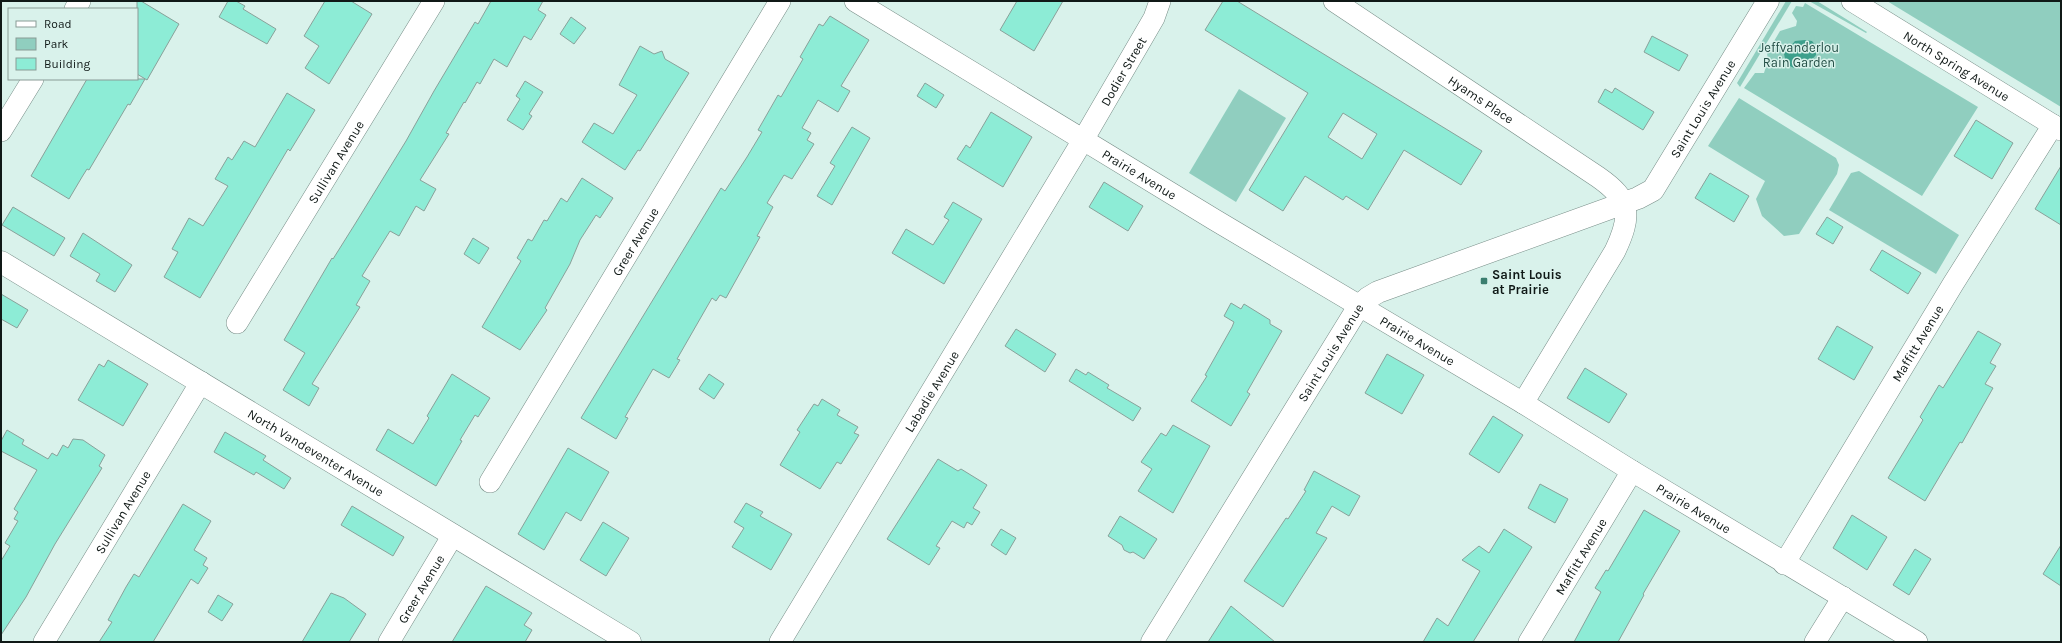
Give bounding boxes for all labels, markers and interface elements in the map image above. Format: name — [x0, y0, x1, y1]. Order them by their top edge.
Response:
legend — [8, 8, 138, 80]
text: Road — [44, 17, 72, 31]
street label: North Spring Avenue — [1901, 27, 2013, 104]
street label: Dodier Street — [1097, 34, 1149, 108]
text: Park — [44, 37, 69, 51]
park label: Jeffvanderlou Rain Garden — [1759, 40, 1839, 70]
street label: Saint Louis Avenue — [1667, 56, 1738, 161]
text: Building — [44, 57, 91, 71]
street label: Hyams Place — [1446, 72, 1517, 127]
street label: Sullivan Avenue — [305, 117, 367, 206]
street label: Prairie Avenue — [1100, 146, 1180, 203]
street label: Greer Avenue — [609, 204, 662, 278]
place label: Saint Louis at Prairie — [1492, 267, 1562, 297]
marker: Saint Louis at Prairie — [1479, 276, 1489, 286]
street label: Saint Louis Avenue — [1294, 300, 1366, 404]
street label: Maffitt Avenue — [1888, 302, 1946, 384]
street label: Prairie Avenue — [1378, 312, 1458, 368]
street label: Labadie Avenue — [901, 347, 962, 435]
street label: North Vandeventer Avenue — [245, 405, 387, 499]
street label: Sullivan Avenue — [92, 467, 154, 556]
street label: Prairie Avenue — [1654, 480, 1734, 536]
street label: Maffitt Avenue — [1552, 515, 1610, 597]
street label: Greer Avenue — [395, 552, 447, 626]

